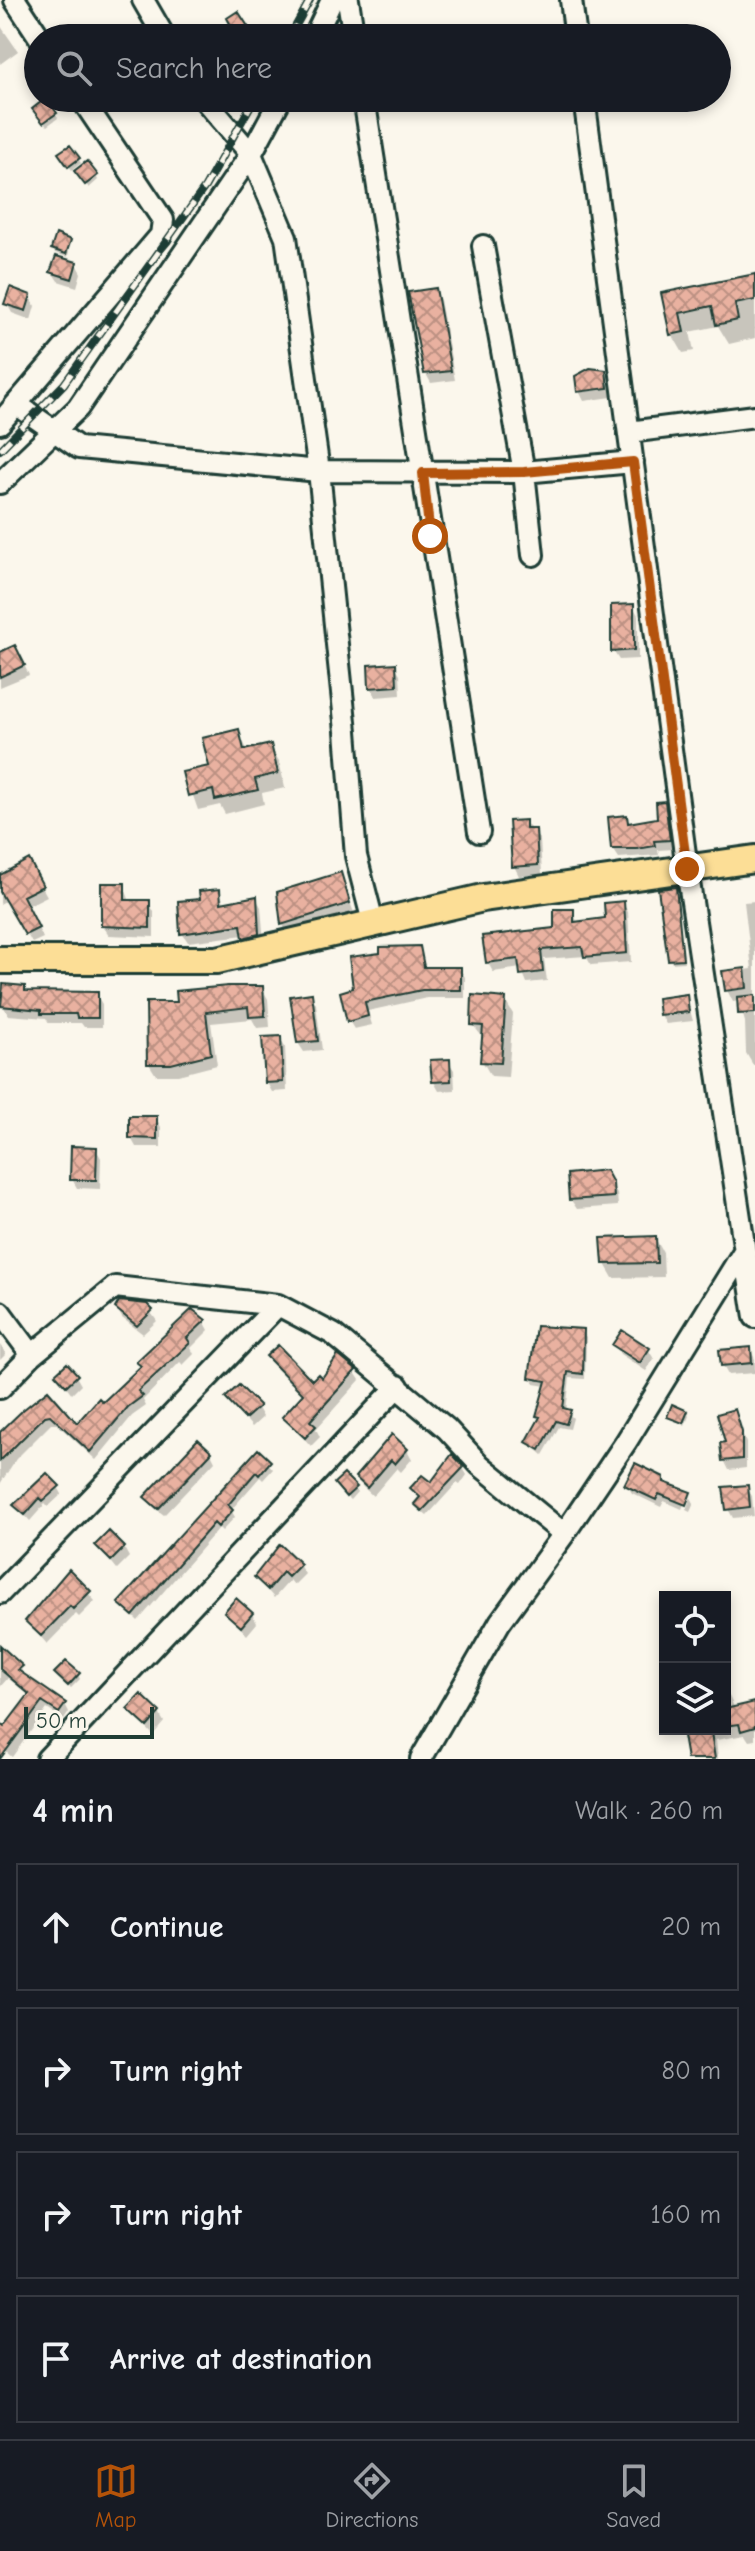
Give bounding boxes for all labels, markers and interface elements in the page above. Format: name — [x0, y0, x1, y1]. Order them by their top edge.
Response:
search box — [24, 24, 731, 112]
icon: search — [52, 46, 96, 90]
text: Search here — [116, 51, 272, 86]
route start — [412, 518, 448, 554]
route end — [669, 851, 705, 887]
map controls — [659, 1591, 731, 1735]
button: locate — [659, 1591, 731, 1663]
button: layers — [659, 1663, 731, 1735]
scale bar — [24, 1703, 154, 1739]
text: 50 m — [36, 1708, 87, 1734]
text: 4 min — [32, 1791, 114, 1831]
text: Walk · 260 m — [575, 1796, 723, 1826]
icon: ahead — [34, 1905, 78, 1949]
text: Continue — [110, 1910, 224, 1945]
text: 20 m — [661, 1912, 721, 1942]
icon: right — [34, 2049, 78, 2093]
text: Turn right — [110, 2054, 242, 2089]
text: 80 m — [662, 2056, 721, 2086]
icon: right — [34, 2193, 78, 2237]
text: Turn right — [110, 2198, 242, 2233]
text: 160 m — [651, 2200, 721, 2230]
icon: arrive — [34, 2337, 78, 2381]
text: Arrive at destination — [110, 2342, 372, 2377]
tab: Map — [94, 2459, 138, 2533]
tab: Directions — [326, 2459, 419, 2533]
tab: Saved — [606, 2459, 661, 2533]

